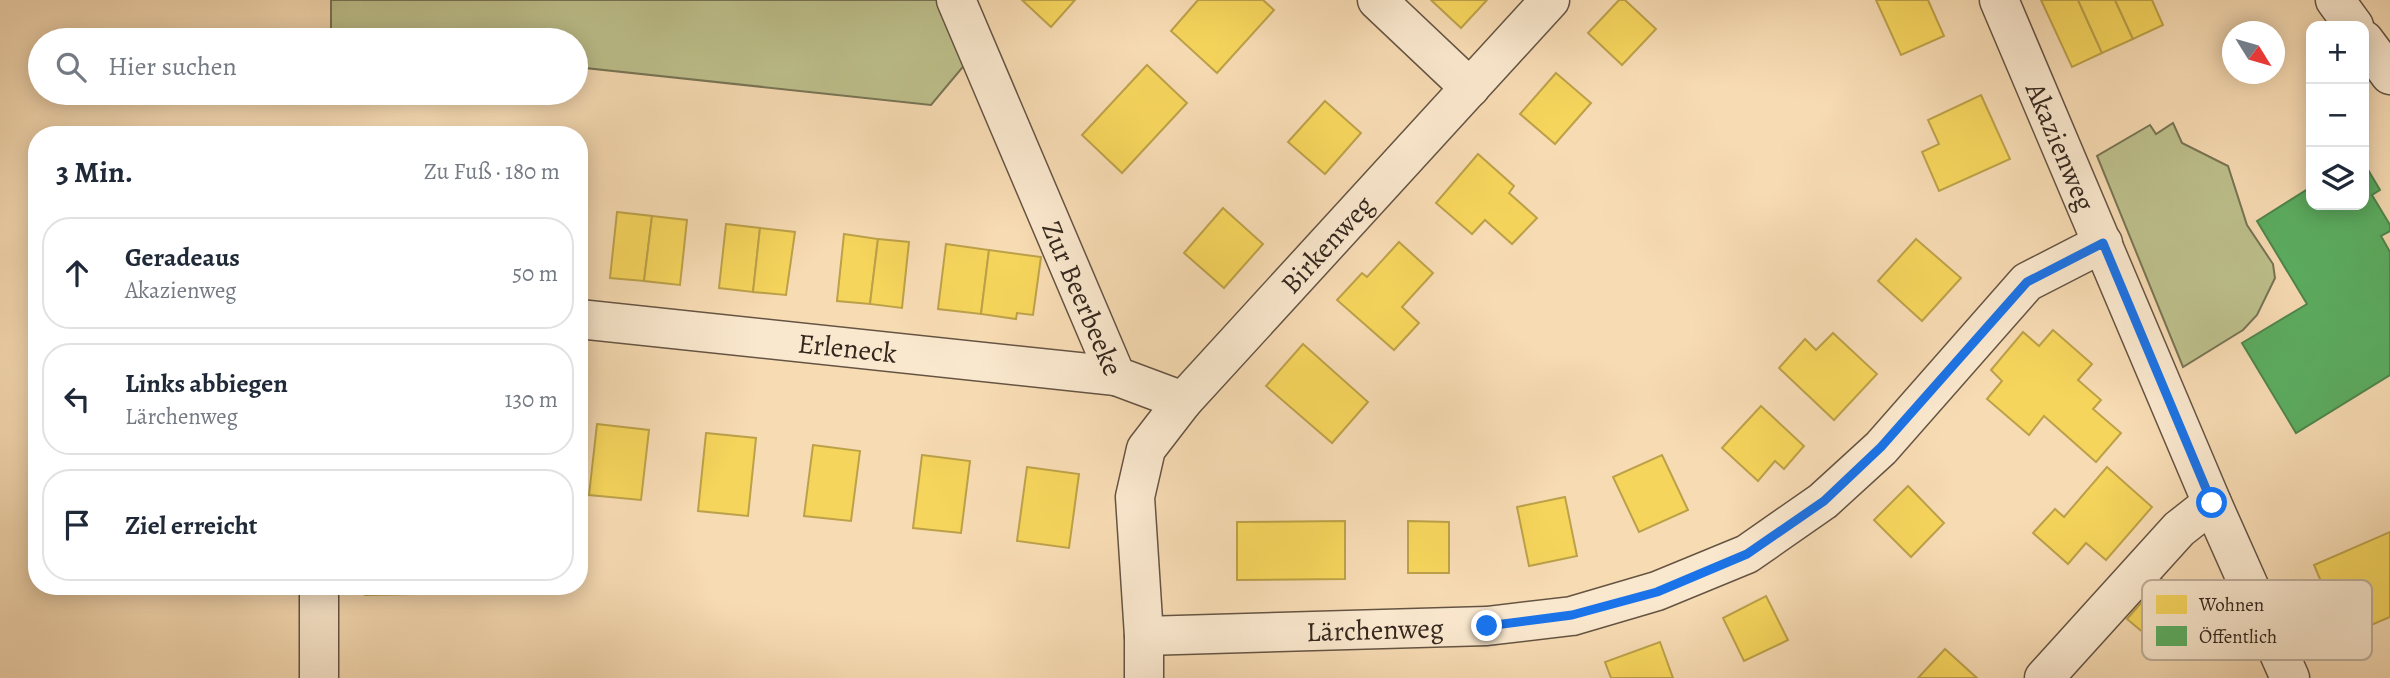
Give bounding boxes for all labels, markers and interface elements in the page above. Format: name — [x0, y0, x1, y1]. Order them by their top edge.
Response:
north arrow — [2222, 21, 2285, 84]
map controls — [2306, 21, 2369, 210]
button: + — [2306, 21, 2369, 84]
search box — [28, 28, 588, 105]
icon: search — [52, 48, 90, 86]
text: Hier suchen — [108, 49, 237, 84]
street label: Akazienweg — [2016, 76, 2104, 217]
button: − — [2306, 84, 2369, 147]
button: layers — [2306, 147, 2369, 210]
text: 3 Min. — [56, 152, 133, 192]
text: Zu Fuß · 180 m — [424, 156, 560, 187]
street label: Birkenweg — [1272, 187, 1382, 302]
street label: Zur Beerbeeke — [1032, 215, 1132, 382]
text: Geradeaus — [125, 240, 240, 275]
icon: ahead — [58, 254, 96, 292]
text: 50 m — [512, 258, 558, 289]
text: Akazienweg — [125, 275, 237, 306]
street label: Erleneck — [796, 324, 899, 373]
text: Links abbiegen — [125, 366, 288, 401]
icon: left — [58, 380, 96, 418]
text: 130 m — [505, 384, 558, 415]
text: Lärchenweg — [125, 401, 238, 432]
route start — [2196, 487, 2227, 518]
icon: arrive — [58, 506, 96, 544]
text: Ziel erreicht — [125, 508, 258, 543]
legend — [2142, 580, 2372, 660]
text: Wohnen — [2198, 592, 2264, 618]
street label: Lärchenweg — [1306, 609, 1444, 651]
route end — [1471, 610, 1502, 641]
text: Öffentlich — [2199, 624, 2277, 650]

